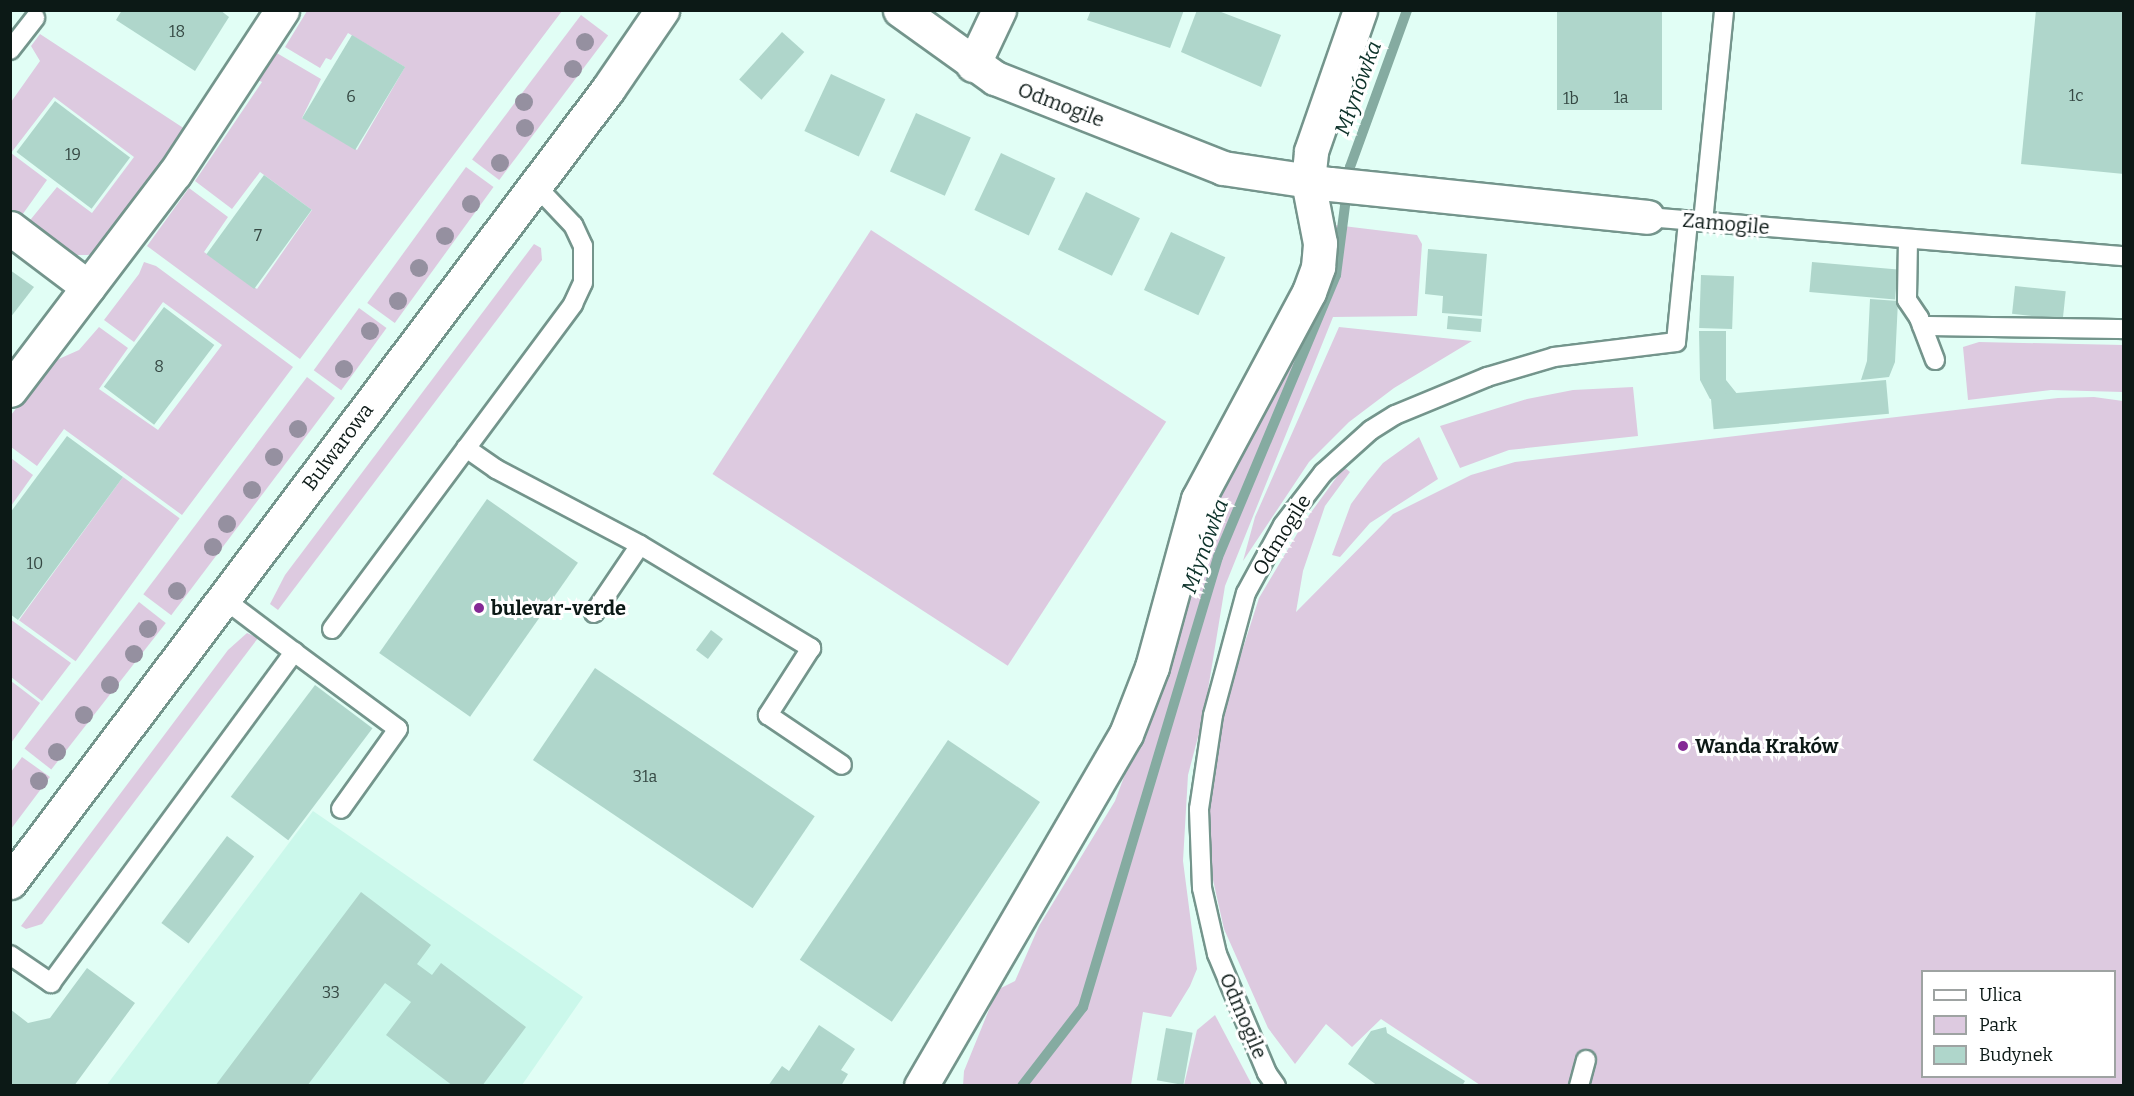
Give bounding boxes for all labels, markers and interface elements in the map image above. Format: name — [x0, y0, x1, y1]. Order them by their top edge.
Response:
house number: 18 — [169, 22, 185, 42]
water label: Młynówka — [1329, 37, 1387, 139]
street label: Odmogile — [1014, 78, 1108, 132]
house number: 1c — [2069, 86, 2083, 106]
house number: 6 — [346, 87, 356, 107]
house number: 1a — [1613, 88, 1629, 108]
house number: 1b — [1563, 89, 1579, 109]
house number: 19 — [65, 145, 81, 165]
street label: Zamogile — [1681, 208, 1771, 240]
house number: 7 — [254, 226, 262, 246]
house number: 8 — [154, 357, 164, 377]
street label: Bulwarowa — [297, 399, 379, 495]
street label: Odmogile — [1248, 490, 1316, 580]
water label: Młynówka — [1176, 495, 1234, 597]
house number: 10 — [27, 554, 43, 574]
place label: bulevar-verde — [491, 596, 626, 620]
marker: bulevar-verde — [472, 601, 486, 615]
place label: Wanda Kraków — [1695, 734, 1838, 758]
marker: Wanda Kraków — [1676, 739, 1690, 753]
house number: 31a — [633, 767, 657, 787]
street label: Odmogile — [1214, 970, 1272, 1062]
legend — [1921, 970, 2116, 1078]
house number: 33 — [322, 983, 340, 1003]
text: Ulica — [1979, 984, 2022, 1006]
text: Park — [1979, 1014, 2017, 1036]
text: Budynek — [1979, 1044, 2053, 1066]

